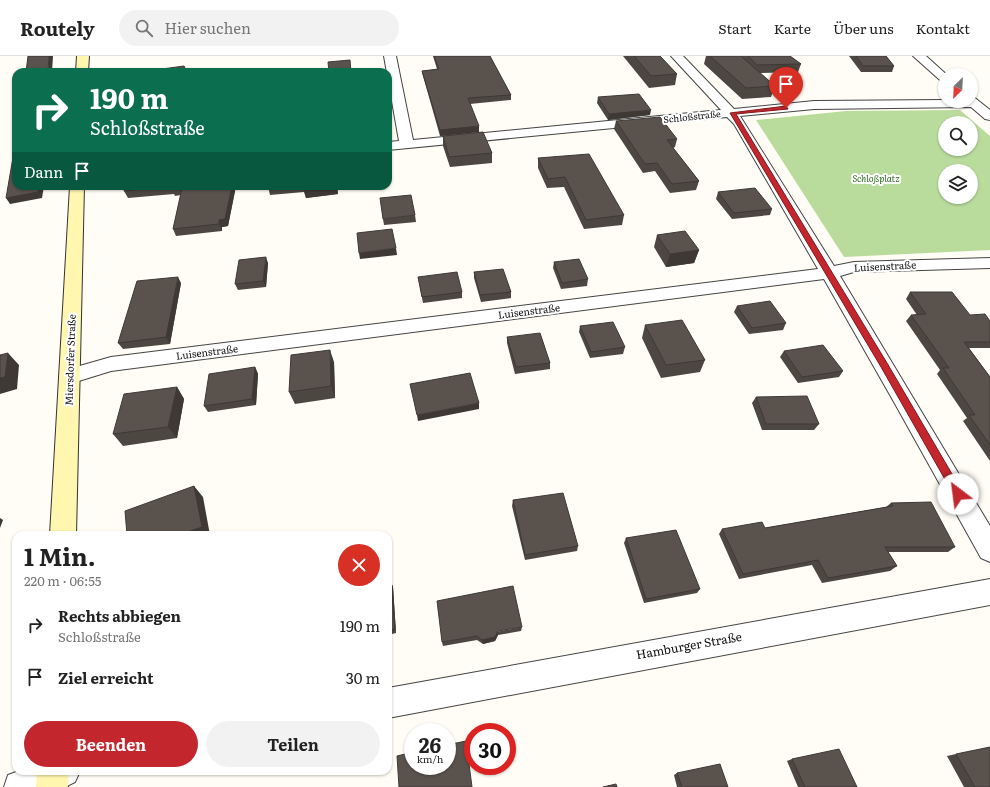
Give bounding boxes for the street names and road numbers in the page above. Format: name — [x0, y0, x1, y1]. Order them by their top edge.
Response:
street label: Schloßstraße — [663, 106, 721, 126]
street label: Luisenstraße — [853, 256, 916, 275]
street label: Luisenstraße — [497, 299, 561, 322]
street label: Miersdorfer Straße — [60, 314, 79, 406]
street label: Luisenstraße — [175, 340, 239, 363]
street label: Hamburger Straße — [635, 627, 743, 663]

